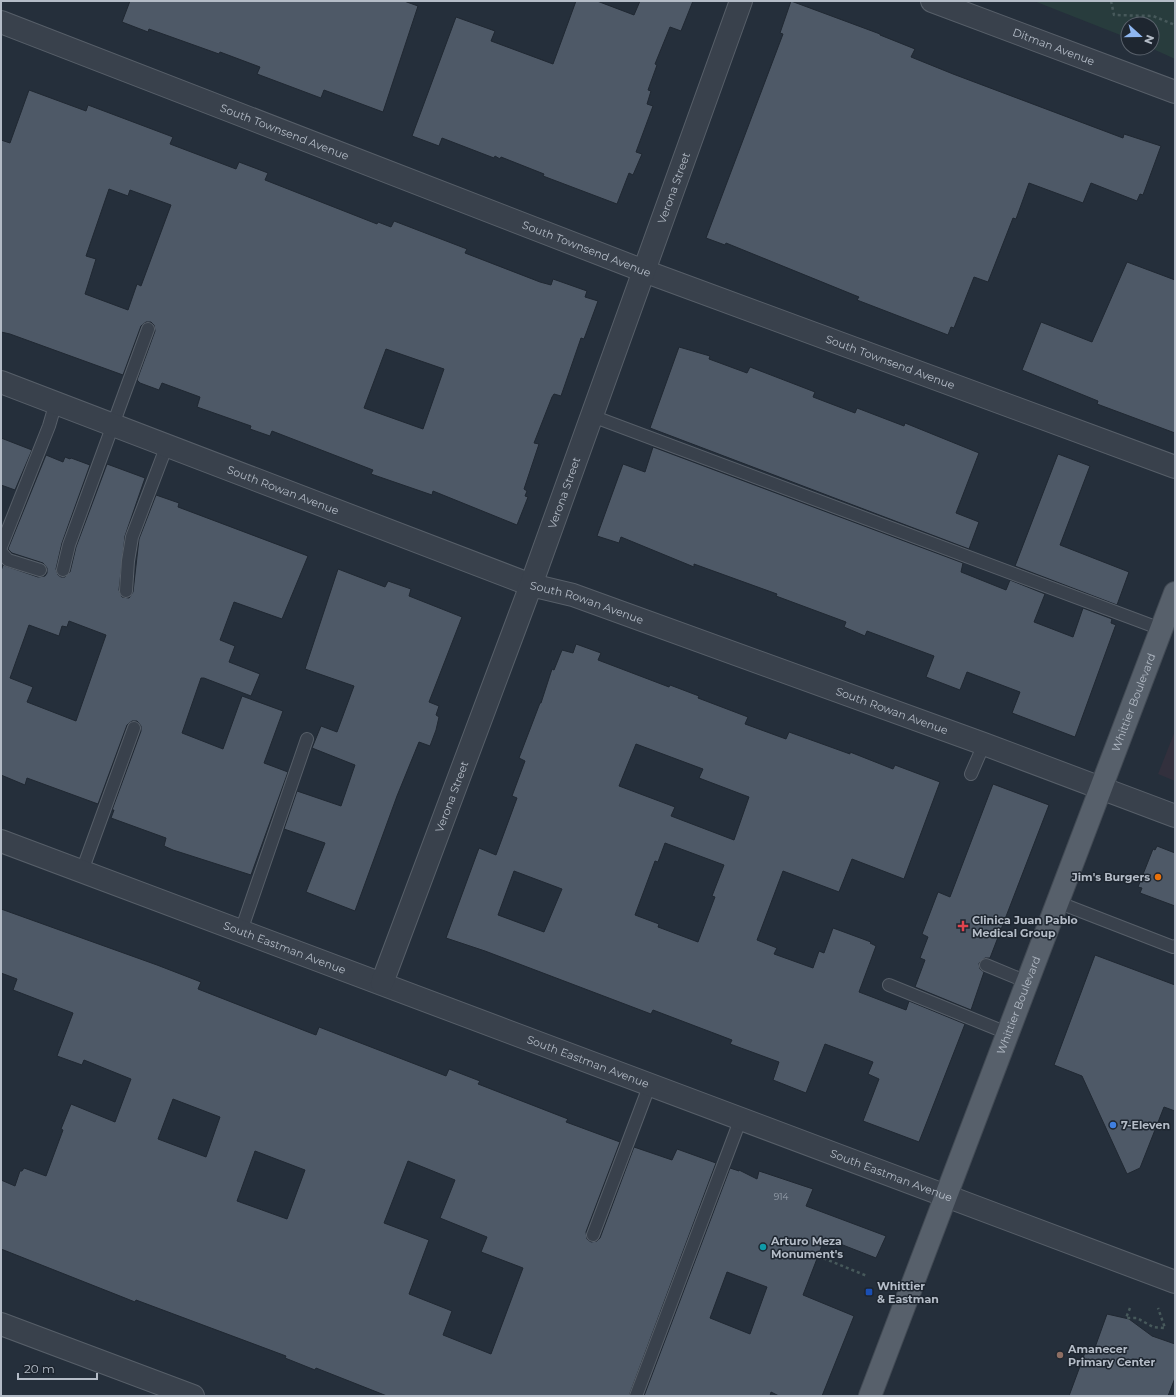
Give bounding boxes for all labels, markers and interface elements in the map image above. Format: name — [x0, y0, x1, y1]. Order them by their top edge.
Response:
north arrow — [1120, 16, 1160, 56]
street label: Ditman Avenue — [1011, 25, 1097, 68]
text: N — [1141, 33, 1157, 46]
street label: South Townsend Avenue — [218, 101, 351, 163]
street label: Verona Street — [655, 150, 693, 226]
street label: South Townsend Avenue — [520, 218, 653, 280]
street label: South Townsend Avenue — [824, 332, 957, 392]
street label: Verona Street — [545, 455, 584, 530]
street label: South Rowan Avenue — [225, 462, 341, 518]
street label: South Rowan Avenue — [529, 578, 646, 627]
street label: Whittier Boulevard — [1108, 651, 1159, 754]
street label: South Rowan Avenue — [834, 684, 950, 738]
street label: Verona Street — [432, 759, 472, 834]
place label: Jim's Burgers — [1071, 870, 1150, 884]
marker: Jim's Burgers — [1153, 872, 1163, 882]
place label: Clinica Juan Pablo Medical Group — [972, 913, 1078, 940]
street label: South Eastman Avenue — [222, 918, 348, 977]
marker: Clinica Juan Pablo Medical Group — [957, 920, 969, 932]
street label: Whittier Boulevard — [993, 954, 1043, 1056]
street label: South Eastman Avenue — [525, 1032, 651, 1091]
place label: 7-Eleven — [1121, 1118, 1170, 1132]
marker: 7-Eleven — [1108, 1120, 1118, 1130]
street label: South Eastman Avenue — [828, 1146, 955, 1205]
house number: 914 — [774, 1191, 788, 1202]
place label: Arturo Meza Monument's — [770, 1234, 843, 1261]
marker: Arturo Meza Monument's — [758, 1242, 768, 1252]
place label: Whittier & Eastman — [877, 1279, 939, 1306]
marker: Whittier & Eastman — [864, 1287, 874, 1297]
place label: Amanecer Primary Center — [1067, 1342, 1156, 1369]
marker: Amanecer Primary Center — [1055, 1350, 1065, 1360]
scale bar — [18, 1355, 97, 1381]
text: 20 m — [24, 1361, 55, 1376]

